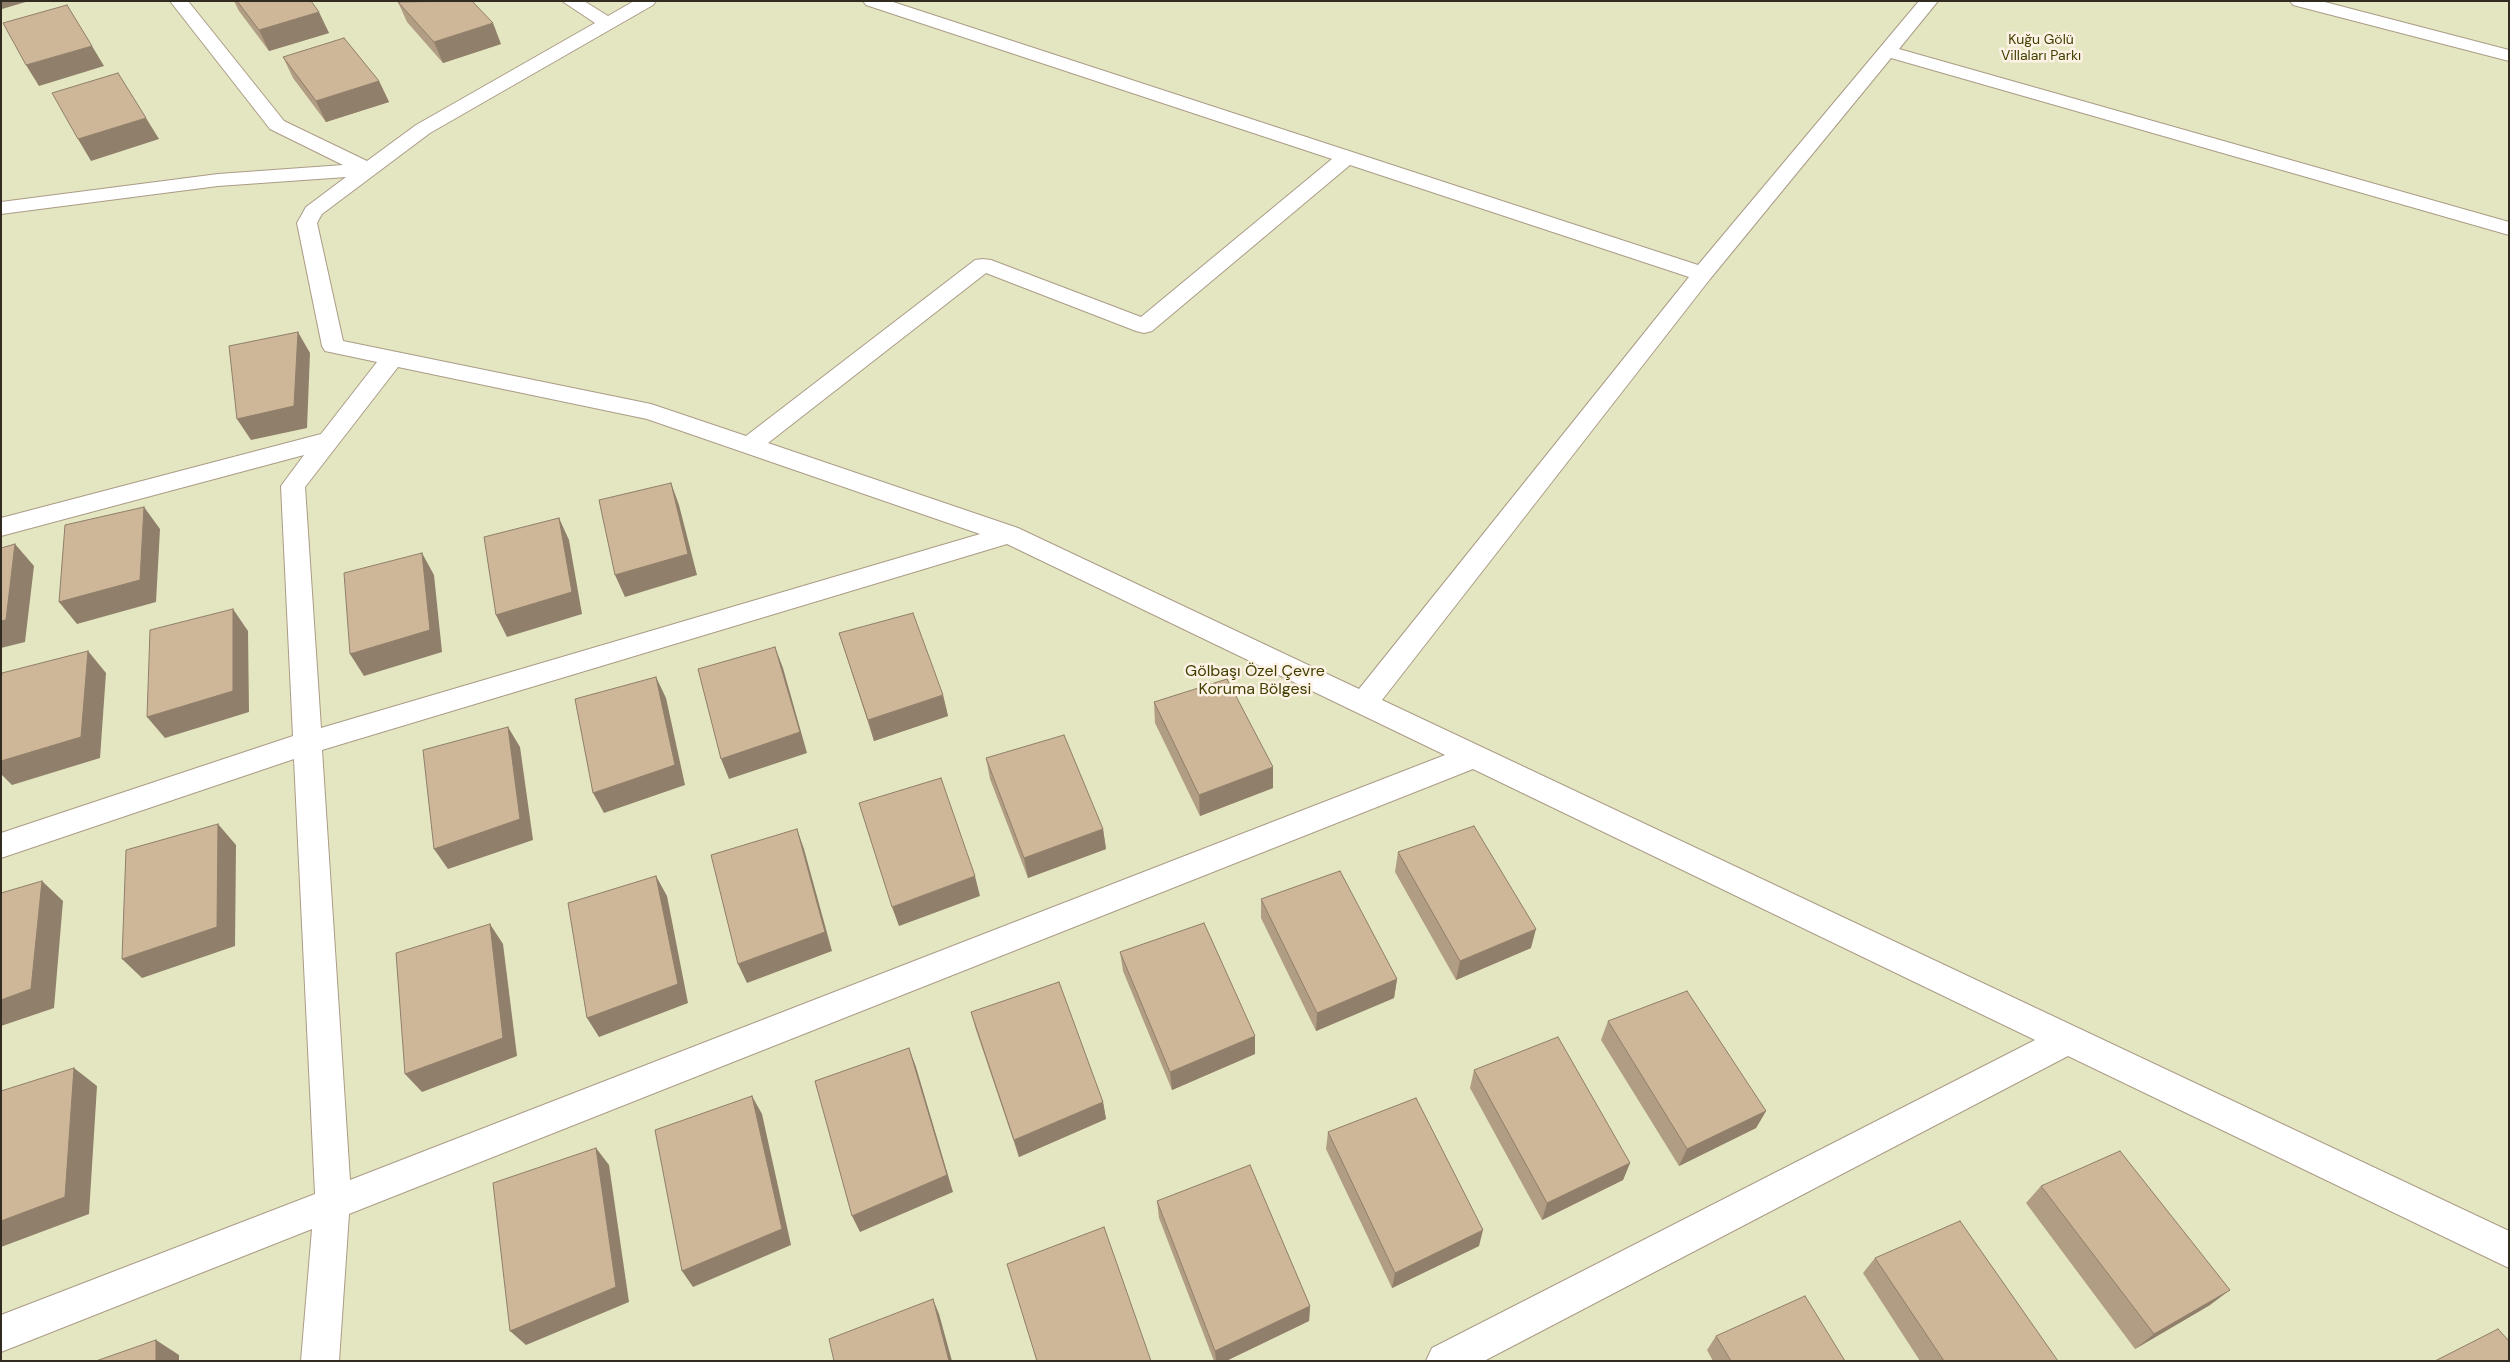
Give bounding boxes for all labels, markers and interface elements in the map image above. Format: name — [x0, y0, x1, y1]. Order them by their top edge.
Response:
park label: Kuğu Gölü Villaları Parkı — [2001, 32, 2081, 64]
park label: Gölbaşı Özel Çevre Koruma Bölgesi — [1185, 662, 1325, 700]

